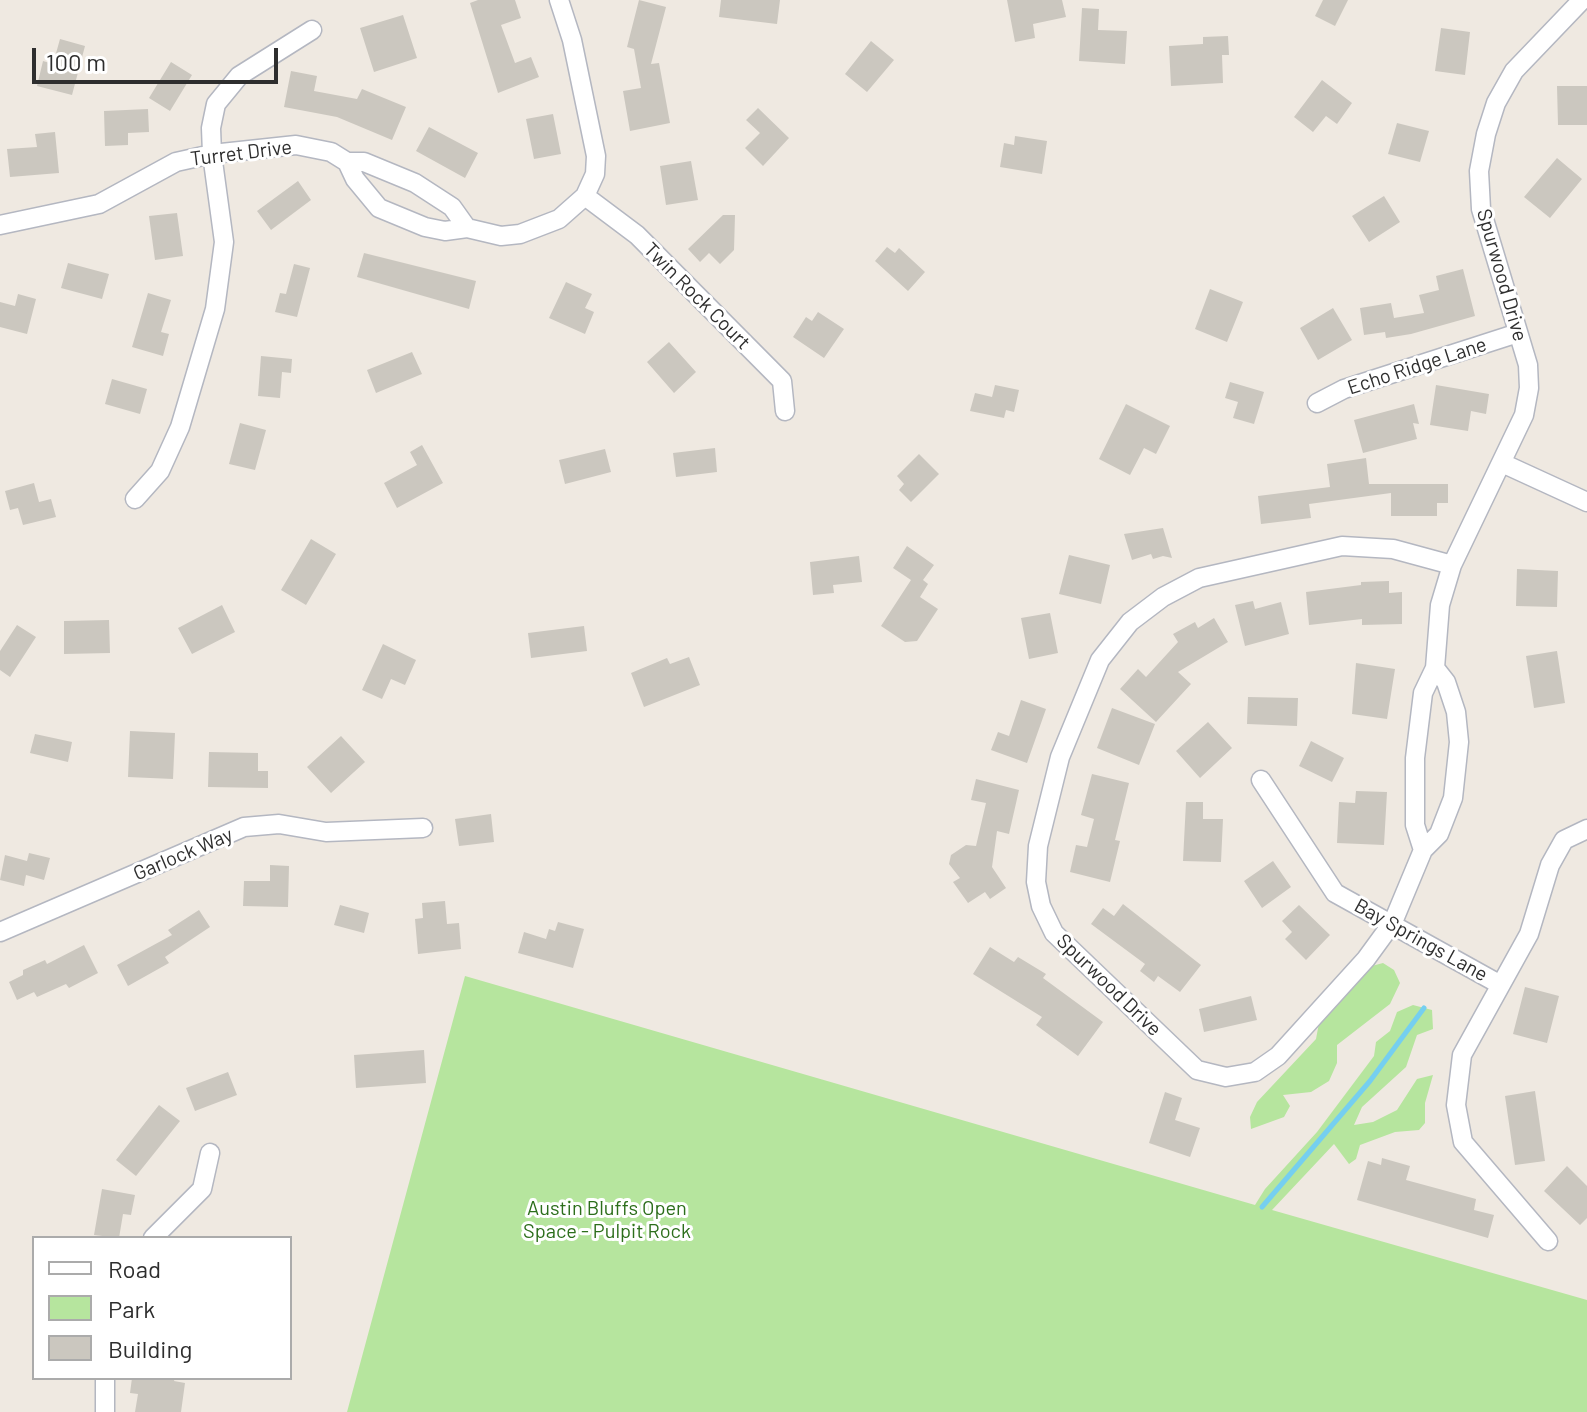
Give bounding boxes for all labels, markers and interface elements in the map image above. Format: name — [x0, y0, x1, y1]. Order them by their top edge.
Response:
scale bar — [36, 32, 282, 82]
text: 100 m — [46, 47, 106, 76]
street label: Turret Drive — [189, 135, 293, 171]
street label: Spurwood Drive — [1472, 206, 1532, 344]
street label: Twin Rock Court — [639, 238, 755, 354]
street label: Echo Ridge Lane — [1345, 332, 1489, 400]
street label: Garlock Way — [130, 822, 236, 886]
street label: Bay Springs Lane — [1350, 893, 1492, 987]
street label: Spurwood Drive — [1052, 929, 1166, 1041]
park label: Austin Bluffs Open Space - Pulpit Rock — [523, 1196, 691, 1243]
legend — [32, 1236, 292, 1380]
text: Road — [108, 1254, 161, 1283]
text: Park — [108, 1294, 155, 1323]
text: Building — [108, 1334, 192, 1363]

